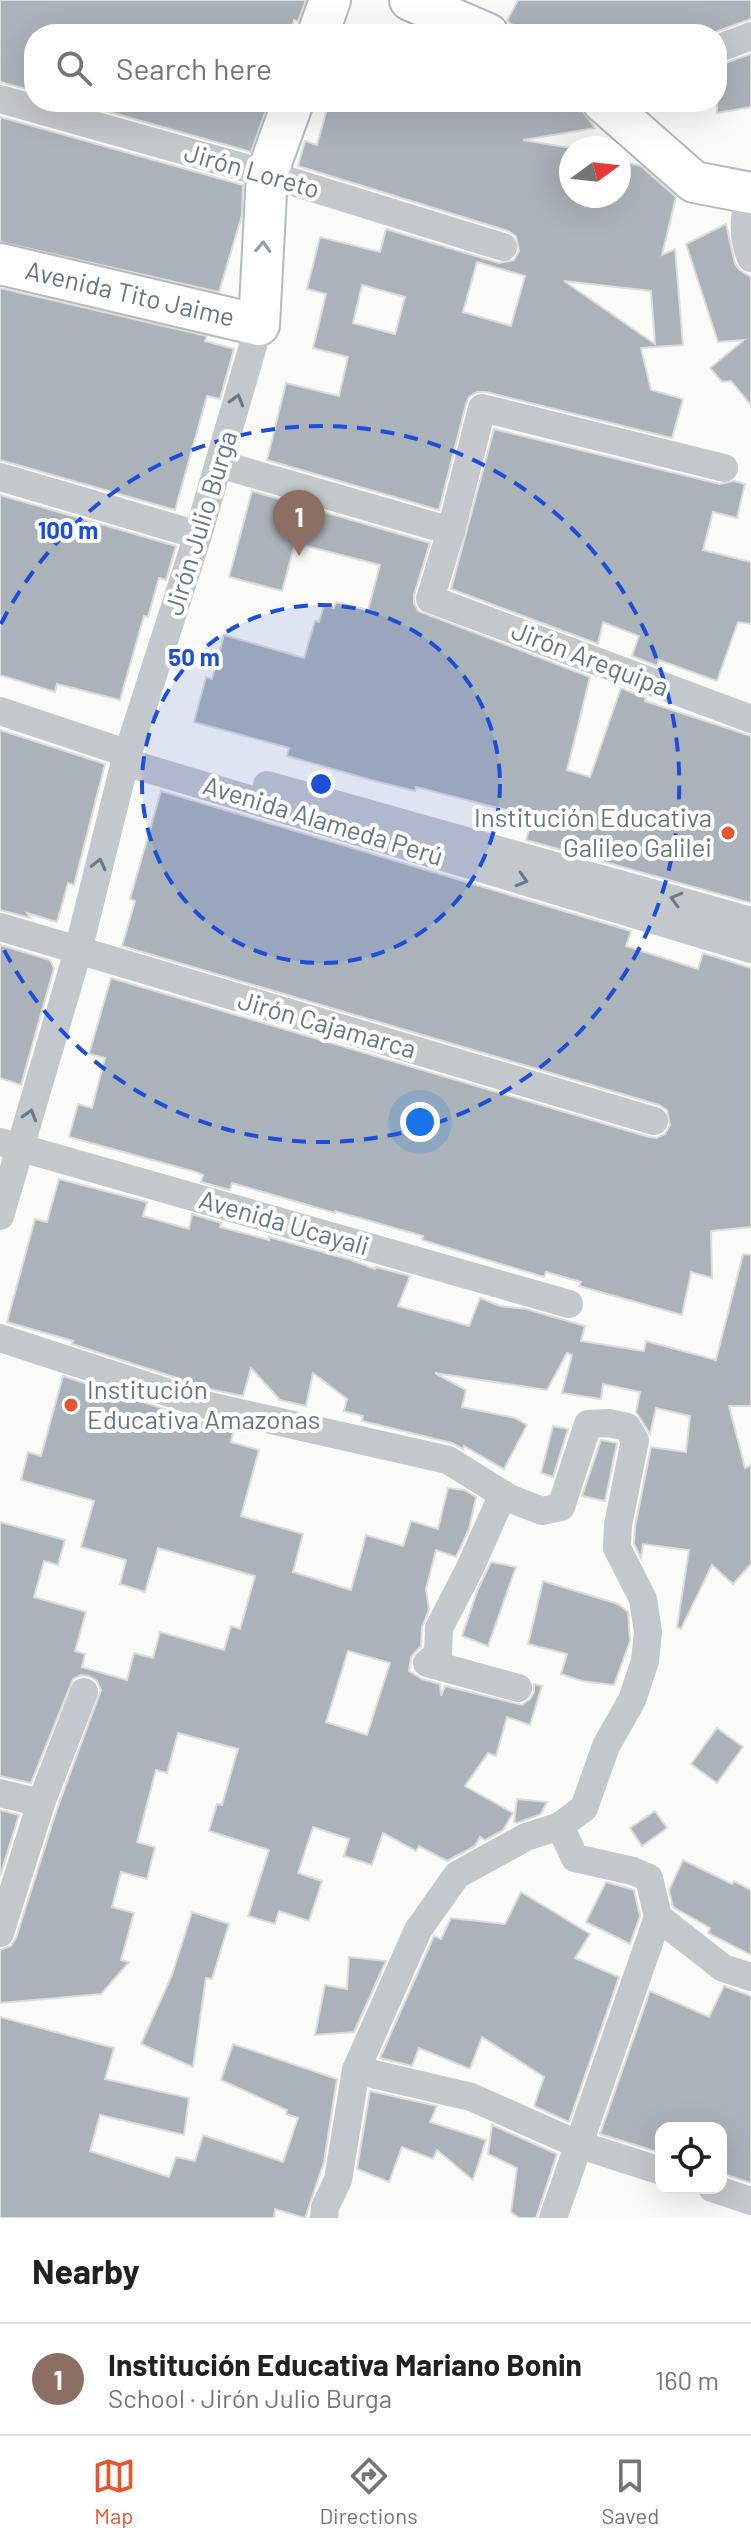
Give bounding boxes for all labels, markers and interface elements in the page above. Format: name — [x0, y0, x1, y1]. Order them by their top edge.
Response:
search box — [24, 24, 727, 112]
icon: search — [52, 46, 96, 90]
text: Search here — [116, 50, 272, 86]
street label: Jirón Loreto — [181, 135, 324, 204]
north arrow — [559, 136, 631, 208]
one-way arrow — [255, 240, 272, 253]
street label: Avenida Tito Jaime — [23, 253, 238, 332]
one-way arrow — [228, 394, 245, 408]
street label: Jirón Julio Burga — [157, 427, 242, 619]
pin: 1 — [273, 490, 325, 556]
text: 100 m — [38, 515, 98, 544]
street label: Jirón Arequipa — [508, 613, 673, 702]
text: 50 m — [168, 642, 220, 671]
street label: Avenida Alameda Perú — [200, 768, 447, 871]
centre of rings — [307, 770, 335, 798]
place label: Institución Educativa Galileo Galilei — [474, 801, 712, 862]
marker: Institución Educativa Galileo Galilei — [719, 824, 737, 842]
one-way arrow — [90, 858, 107, 871]
one-way arrow — [514, 871, 528, 887]
one-way arrow — [669, 892, 683, 909]
street label: Jirón Cajamarca — [235, 983, 420, 1064]
your location — [400, 1102, 440, 1142]
one-way arrow — [21, 1108, 37, 1122]
street label: Avenida Ucayali — [196, 1183, 373, 1261]
place label: Institución Educativa Amazonas — [87, 1373, 320, 1434]
marker: Institución Educativa Amazonas — [62, 1396, 80, 1414]
map controls — [655, 2122, 727, 2194]
button: locate — [655, 2122, 727, 2194]
text: Nearby — [32, 2250, 140, 2291]
text: Institución Educativa Mariano Bonin — [108, 2346, 582, 2382]
text: 1 — [53, 2364, 63, 2395]
text: 160 m — [655, 2364, 719, 2395]
text: School · Jirón Julio Burga — [108, 2382, 392, 2413]
tab: Map — [92, 2454, 136, 2528]
tab: Directions — [319, 2454, 418, 2528]
tab: Saved — [601, 2454, 659, 2528]

